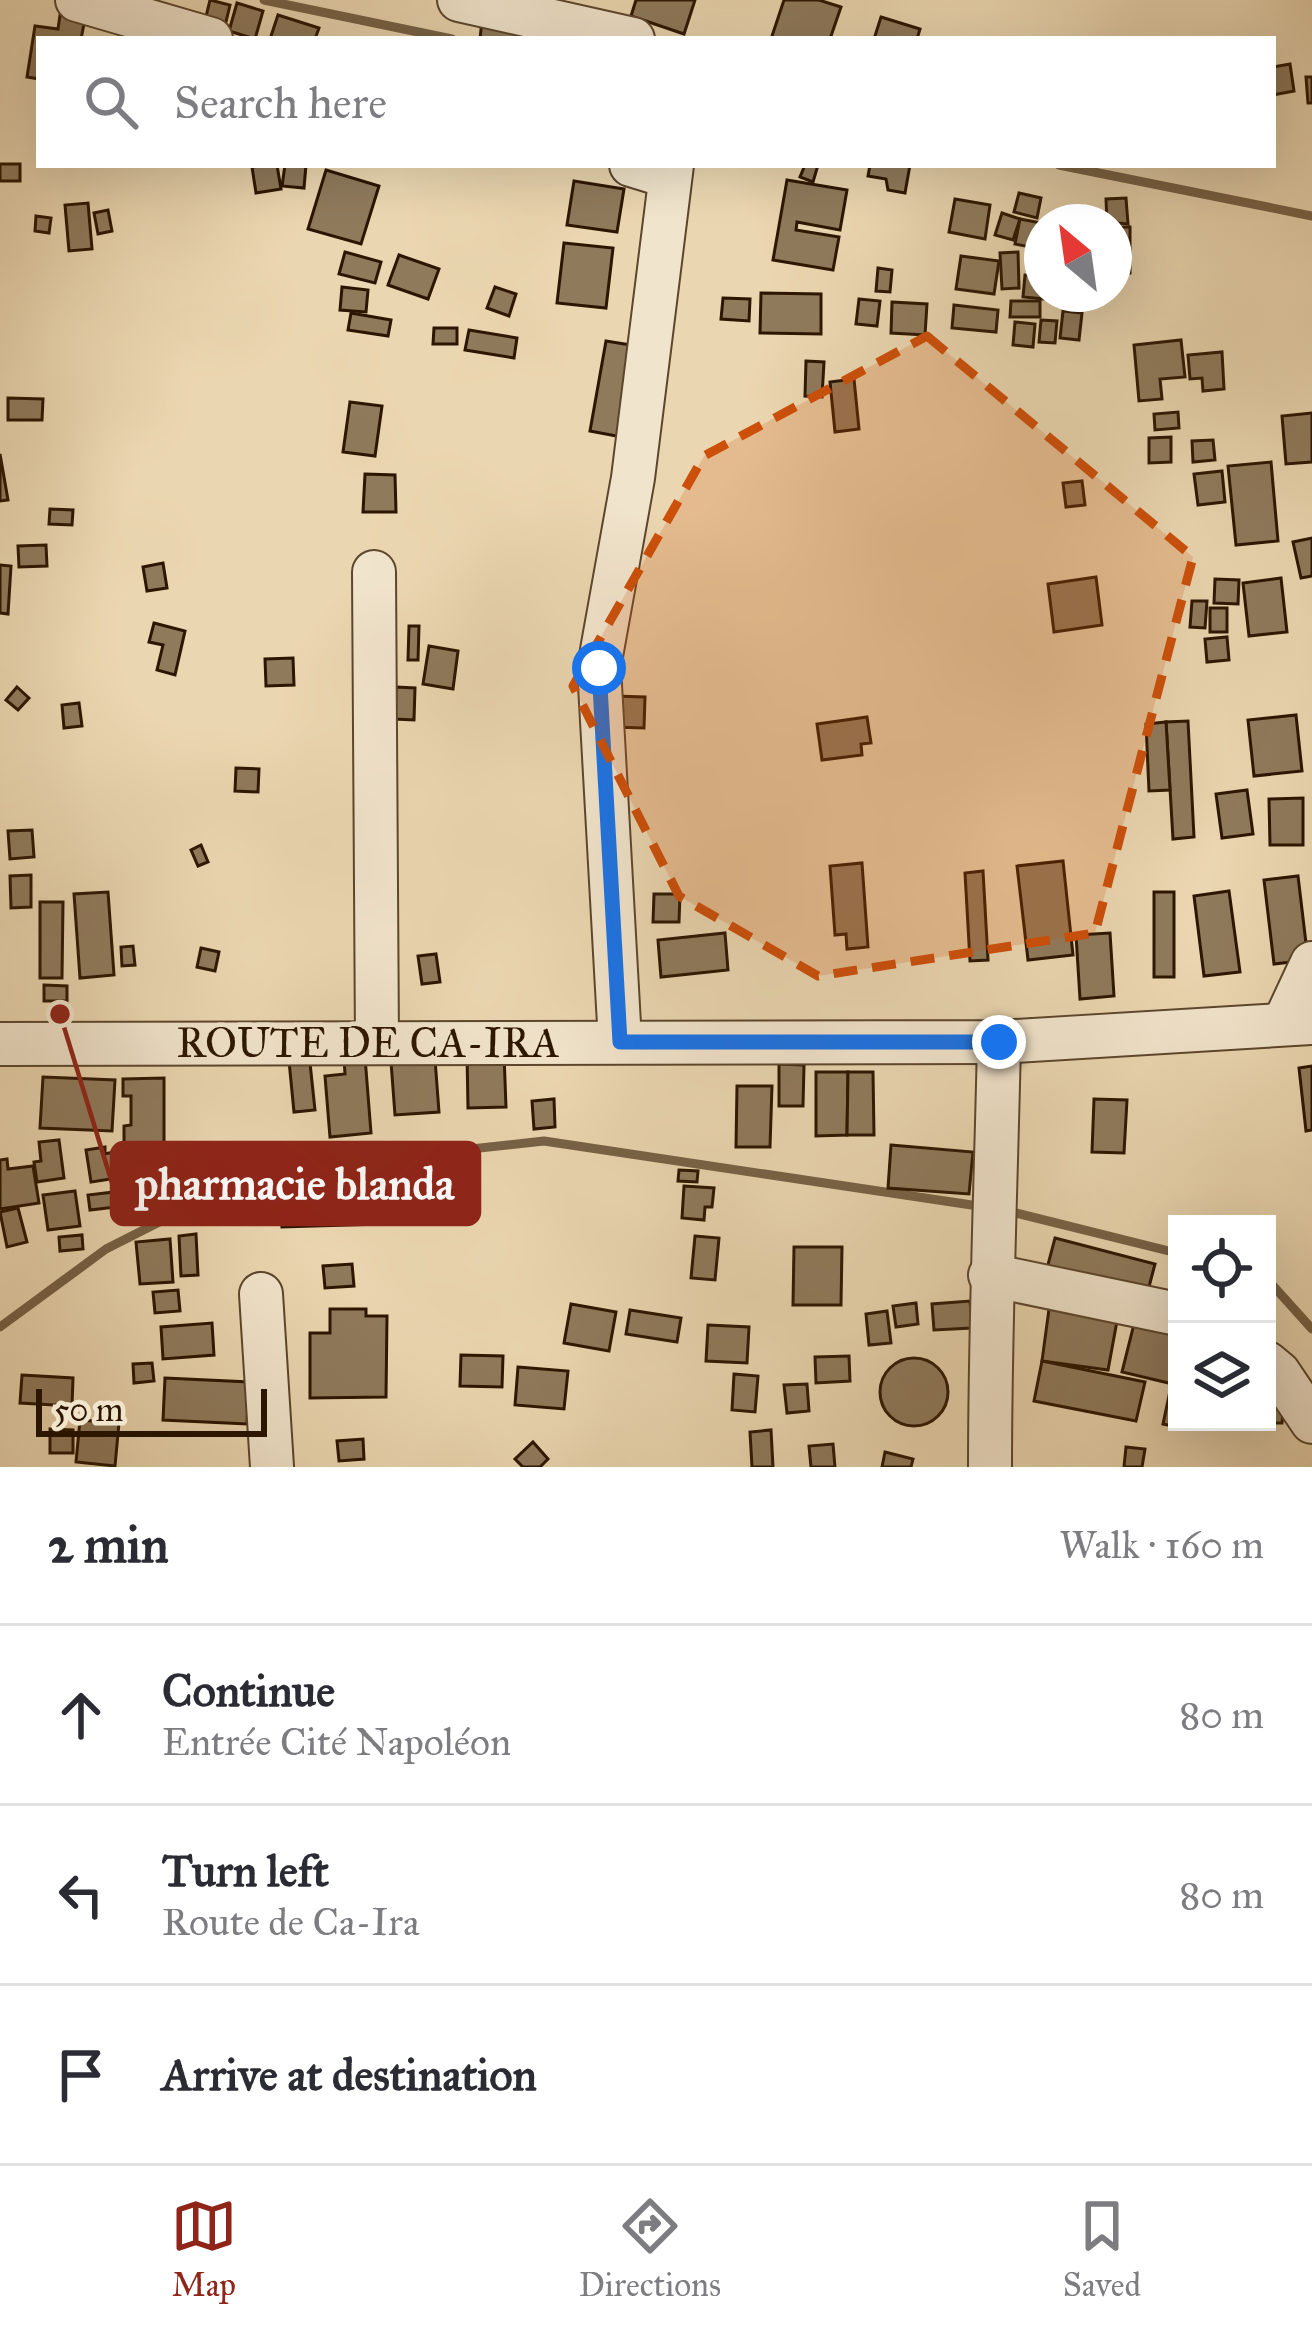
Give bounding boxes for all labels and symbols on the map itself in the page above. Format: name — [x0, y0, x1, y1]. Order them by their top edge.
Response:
north arrow — [1024, 204, 1132, 312]
route start — [572, 641, 626, 695]
route end — [972, 1015, 1026, 1069]
street label: ROUTE DE CA-IRA — [176, 1017, 560, 1069]
callout: pharmacie blanda — [112, 1143, 479, 1224]
text: pharmacie blanda — [134, 1156, 455, 1211]
scale bar — [36, 1383, 267, 1436]

